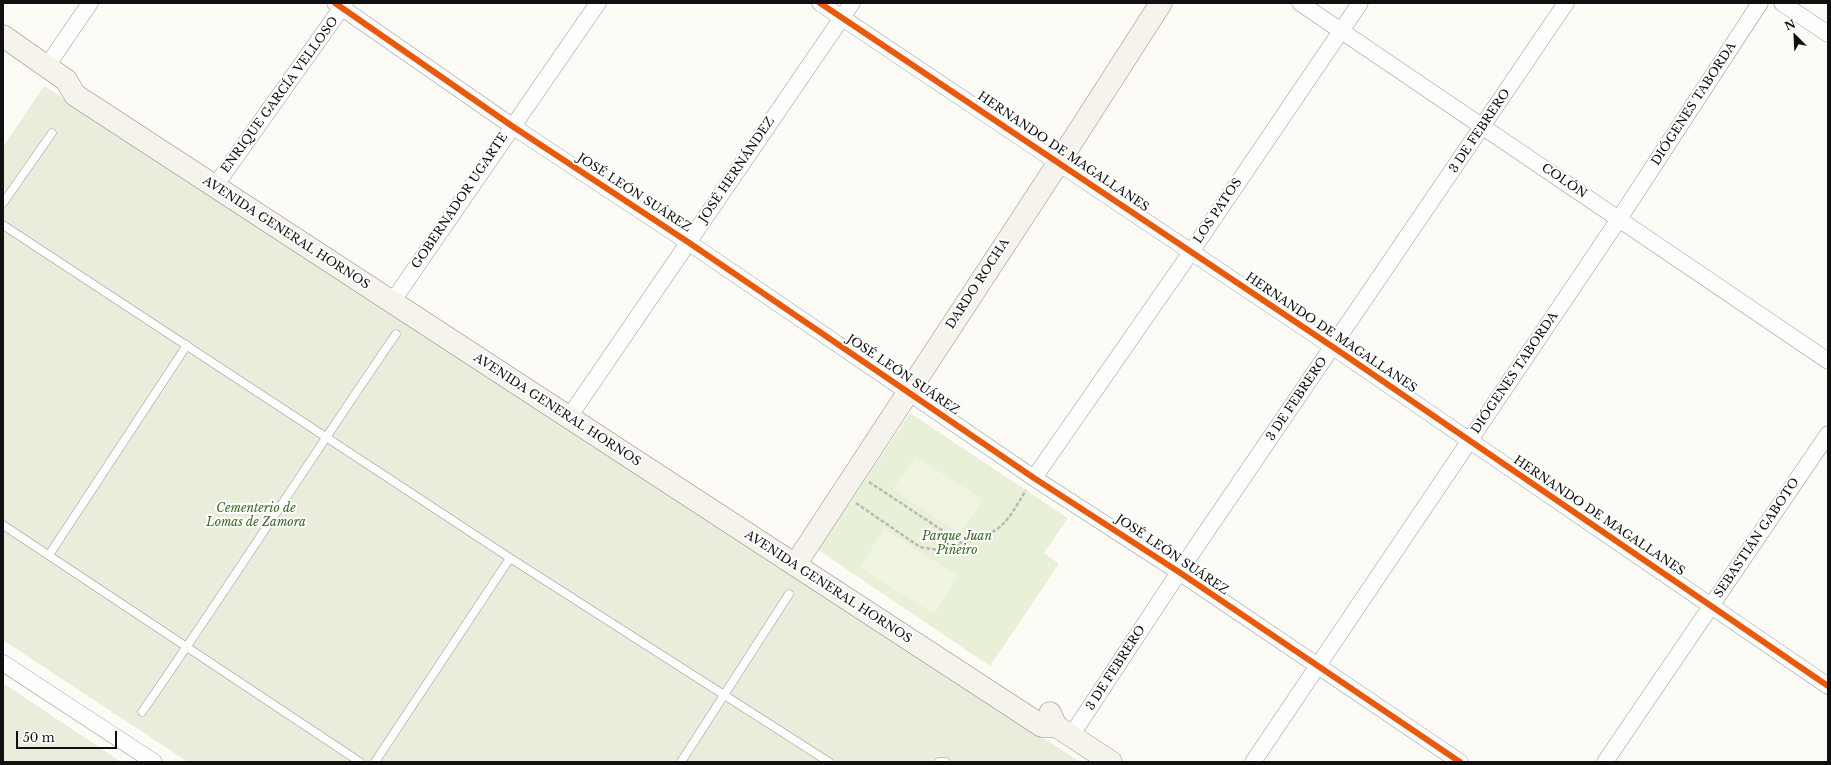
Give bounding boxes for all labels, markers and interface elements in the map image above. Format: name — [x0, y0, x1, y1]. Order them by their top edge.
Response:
street label: ENRIQUE GARCÍA VELLOSO — [218, 14, 342, 176]
north arrow — [1775, 16, 1815, 56]
text: N — [1783, 17, 1798, 34]
street label: DIÓGENES TABORDA — [1649, 40, 1739, 168]
street label: 3 DE FEBRERO — [1447, 86, 1513, 176]
street label: HERNANDO DE MAGALLANES — [975, 89, 1151, 215]
street label: JOSÉ HERNÁNDEZ — [696, 114, 778, 226]
street label: GOBERNADOR UGARTE — [409, 130, 511, 272]
street label: JOSÉ LEÓN SUÁREZ — [574, 151, 694, 235]
street label: COLÓN — [1539, 161, 1589, 201]
street label: AVENIDA GENERAL HORNOS — [200, 174, 372, 292]
street label: LOS PATOS — [1191, 176, 1245, 246]
street label: DARDO ROCHA — [943, 236, 1013, 332]
street label: HERNANDO DE MAGALLANES — [1243, 270, 1419, 396]
street label: DIÓGENES TABORDA — [1469, 309, 1561, 437]
street label: JOSÉ LEÓN SUÁREZ — [844, 332, 962, 418]
street label: AVENIDA GENERAL HORNOS — [471, 351, 643, 469]
street label: 3 DE FEBRERO — [1264, 354, 1330, 444]
street label: HERNANDO DE MAGALLANES — [1511, 453, 1687, 579]
street label: SEBASTIÁN GABOTO — [1711, 475, 1803, 601]
park label: Cementerio de Lomas de Zamora — [206, 502, 306, 530]
street label: JOSÉ LEÓN SUÁREZ — [1113, 512, 1231, 598]
street label: AVENIDA GENERAL HORNOS — [742, 528, 914, 646]
park label: Parque Juan Piñeiro — [922, 530, 992, 558]
street label: 3 DE FEBRERO — [1083, 623, 1149, 713]
scale bar — [18, 723, 119, 749]
text: 50 m — [23, 730, 55, 745]

